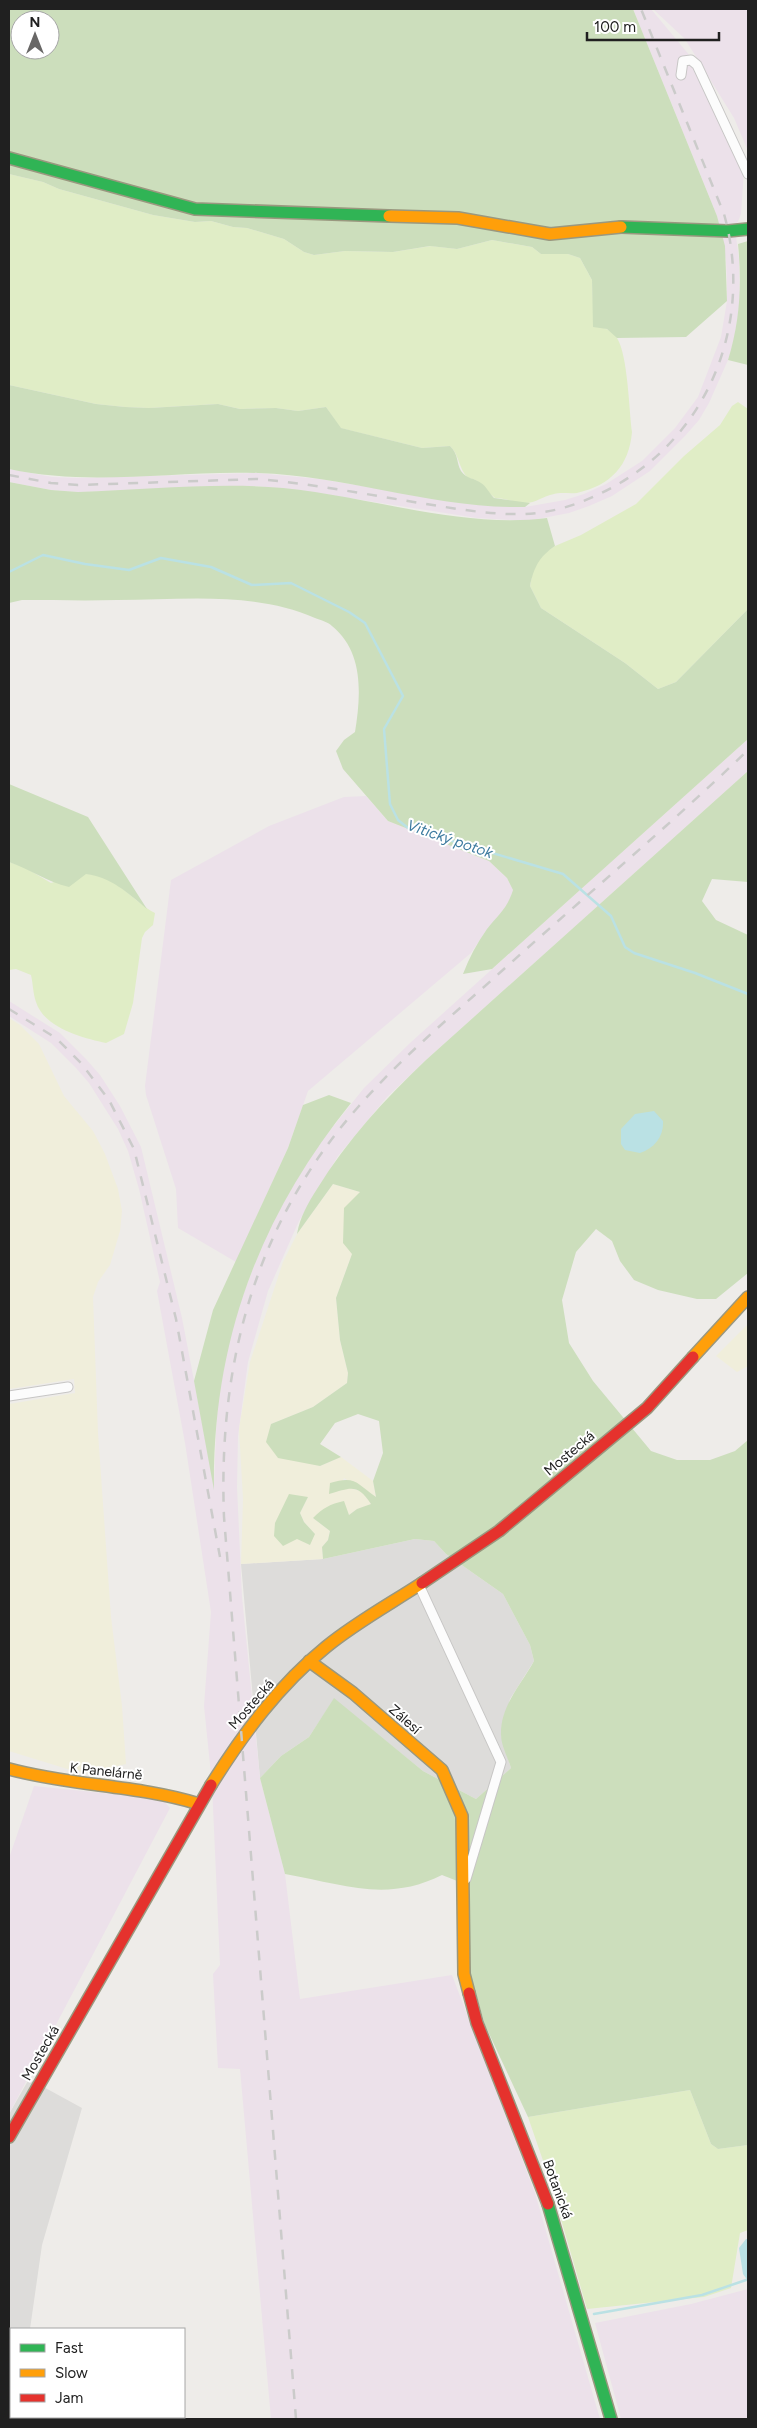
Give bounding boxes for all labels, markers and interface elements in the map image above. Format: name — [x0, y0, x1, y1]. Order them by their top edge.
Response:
north arrow — [10, 10, 60, 60]
scale bar — [587, 10, 720, 42]
text: N — [30, 14, 40, 31]
text: 100 m — [594, 18, 636, 36]
water label: Vitický potok — [405, 816, 496, 862]
street label: Mostecká — [541, 1427, 598, 1479]
street label: Mostecká — [225, 1676, 278, 1733]
street label: Zálesí — [385, 1701, 425, 1738]
street label: K Panelárně — [69, 1759, 143, 1784]
street label: Mostecká — [18, 2023, 63, 2084]
street label: Botanická — [539, 2157, 576, 2221]
legend — [10, 2328, 185, 2418]
text: Fast — [55, 2339, 84, 2357]
text: Slow — [55, 2364, 88, 2382]
text: Jam — [55, 2389, 83, 2407]

